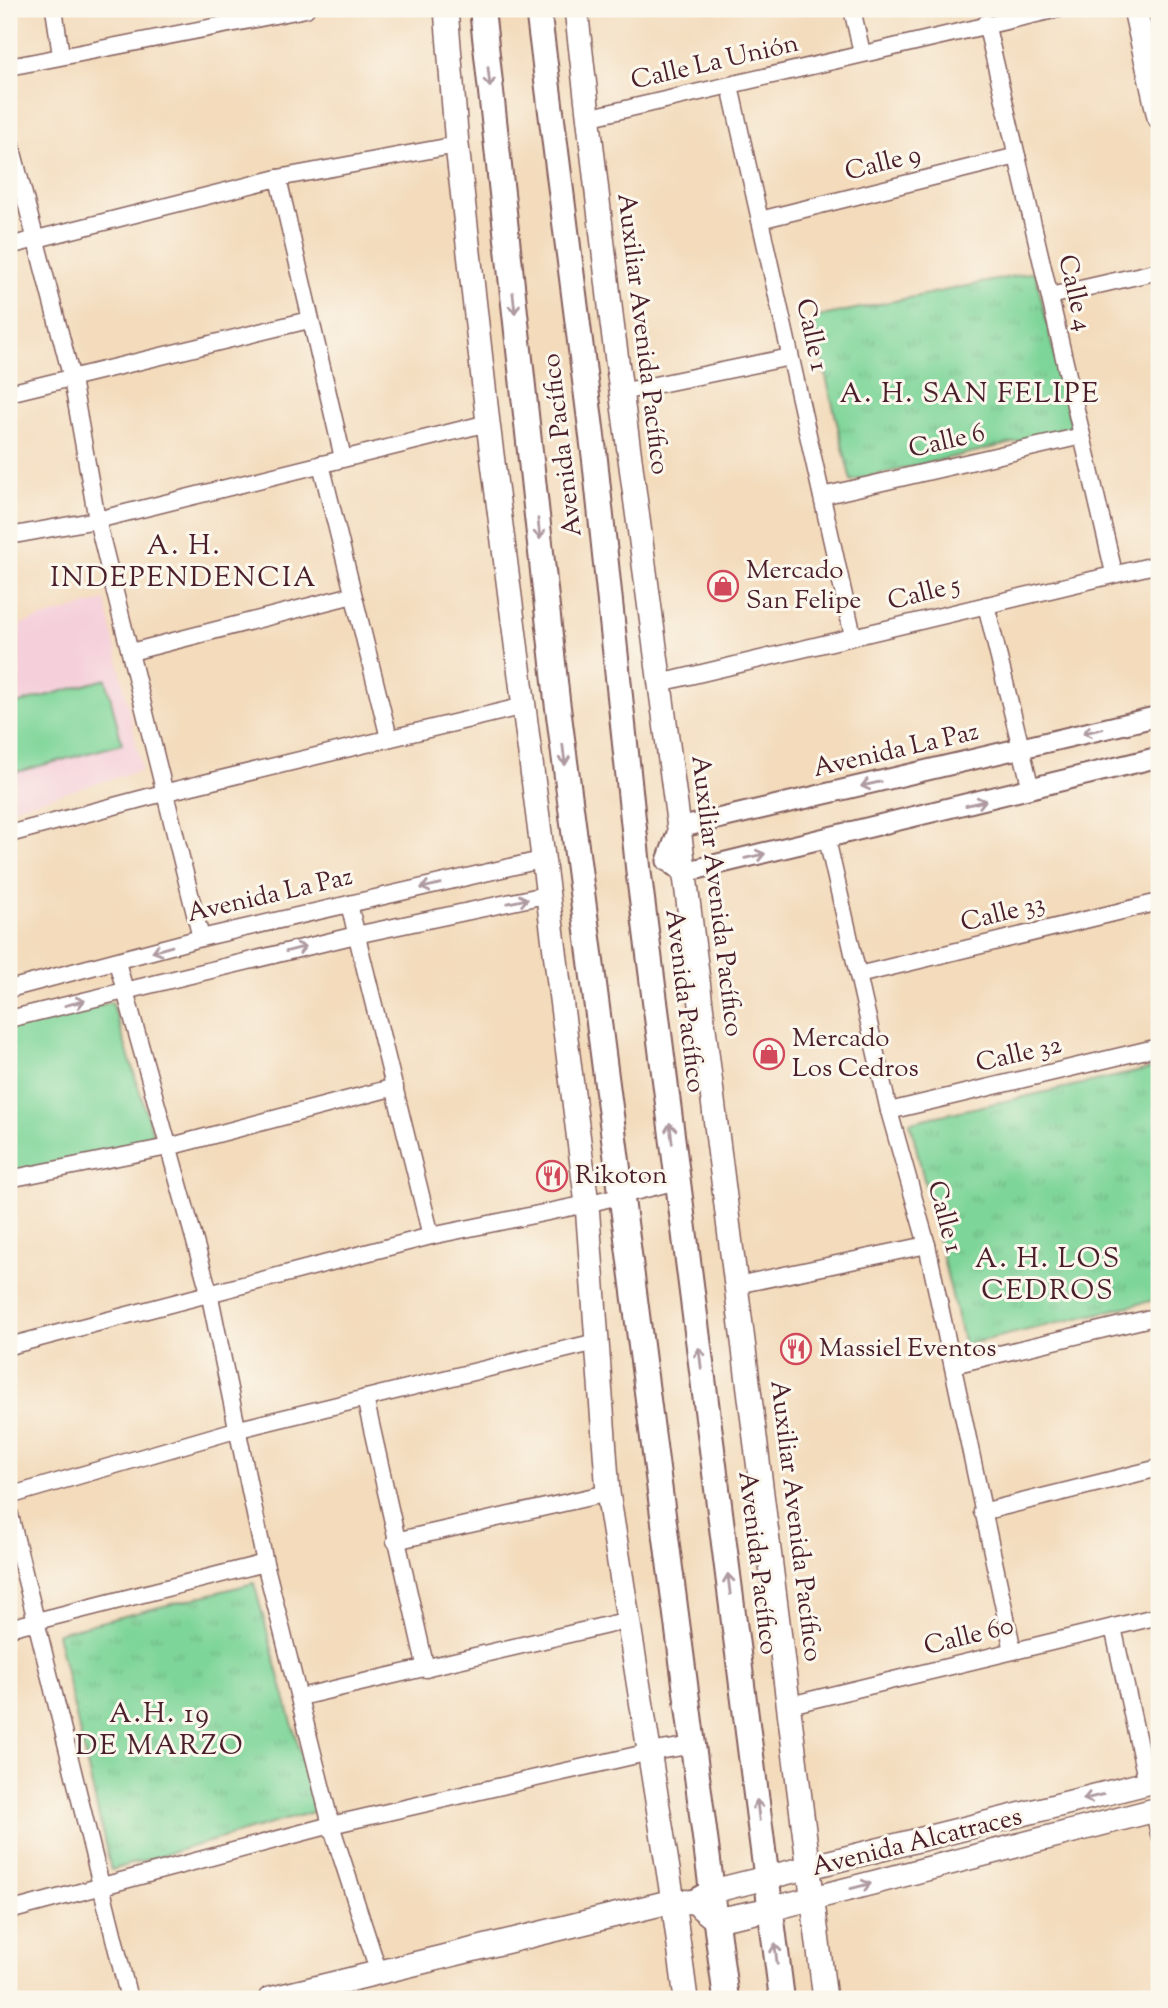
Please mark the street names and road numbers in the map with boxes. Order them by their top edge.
street label: Calle La Unión [627,26,803,100]
street label: Calle 9 [841,137,925,191]
street label: Auxiliar Avenida Pacífico [606,191,678,477]
street label: Calle 4 [1047,251,1101,335]
street label: Calle 1 [785,295,837,375]
street label: Avenida Pacífico [533,351,593,539]
street label: Calle 6 [905,415,989,469]
street label: Calle 5 [884,567,964,621]
street label: Avenida La Paz [810,714,983,788]
street label: Auxiliar Avenida Pacífico [683,754,749,1038]
street label: Avenida La Paz [184,859,357,933]
street label: Calle 33 [957,886,1049,942]
street label: Avenida Pacífico [657,907,711,1095]
street label: Calle 32 [972,1027,1066,1083]
street label: Calle 1 [917,1177,971,1257]
street label: Auxiliar Avenida Pacífico [759,1378,831,1664]
street label: Avenida Pacífico [727,1469,787,1657]
street label: Calle 60 [920,1608,1018,1666]
street label: Avenida Alcatraces [808,1799,1026,1887]

